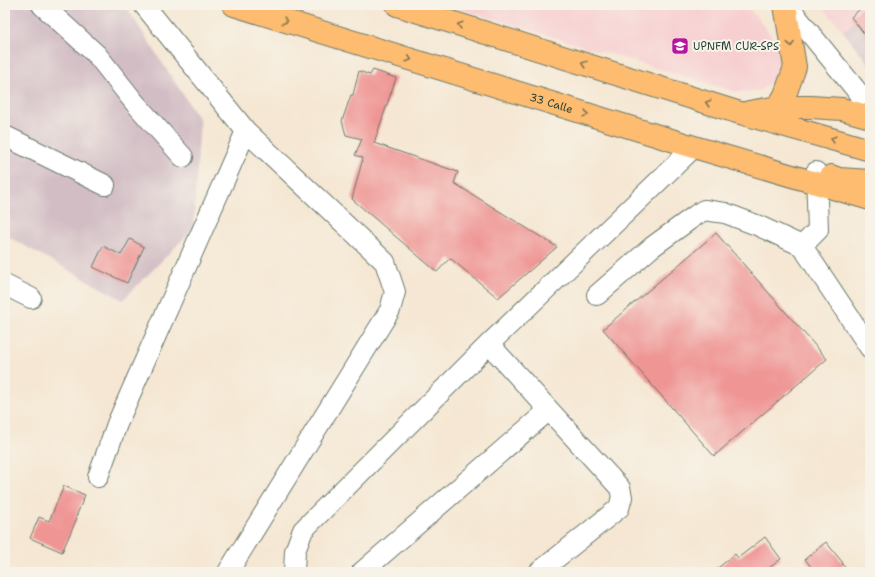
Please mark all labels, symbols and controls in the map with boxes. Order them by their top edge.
one-way arrow [281,16,288,25]
one-way arrow [456,21,463,30]
school or university icon: UPNFM CUR-SPS [670,36,690,56]
place label: UPNFM CUR-SPS [693,39,779,54]
one-way arrow [786,40,795,47]
one-way arrow [405,54,412,63]
one-way arrow [580,60,587,69]
street label: 33 Calle [528,90,575,117]
one-way arrow [704,99,711,108]
one-way arrow [583,109,590,118]
one-way arrow [829,135,836,144]

